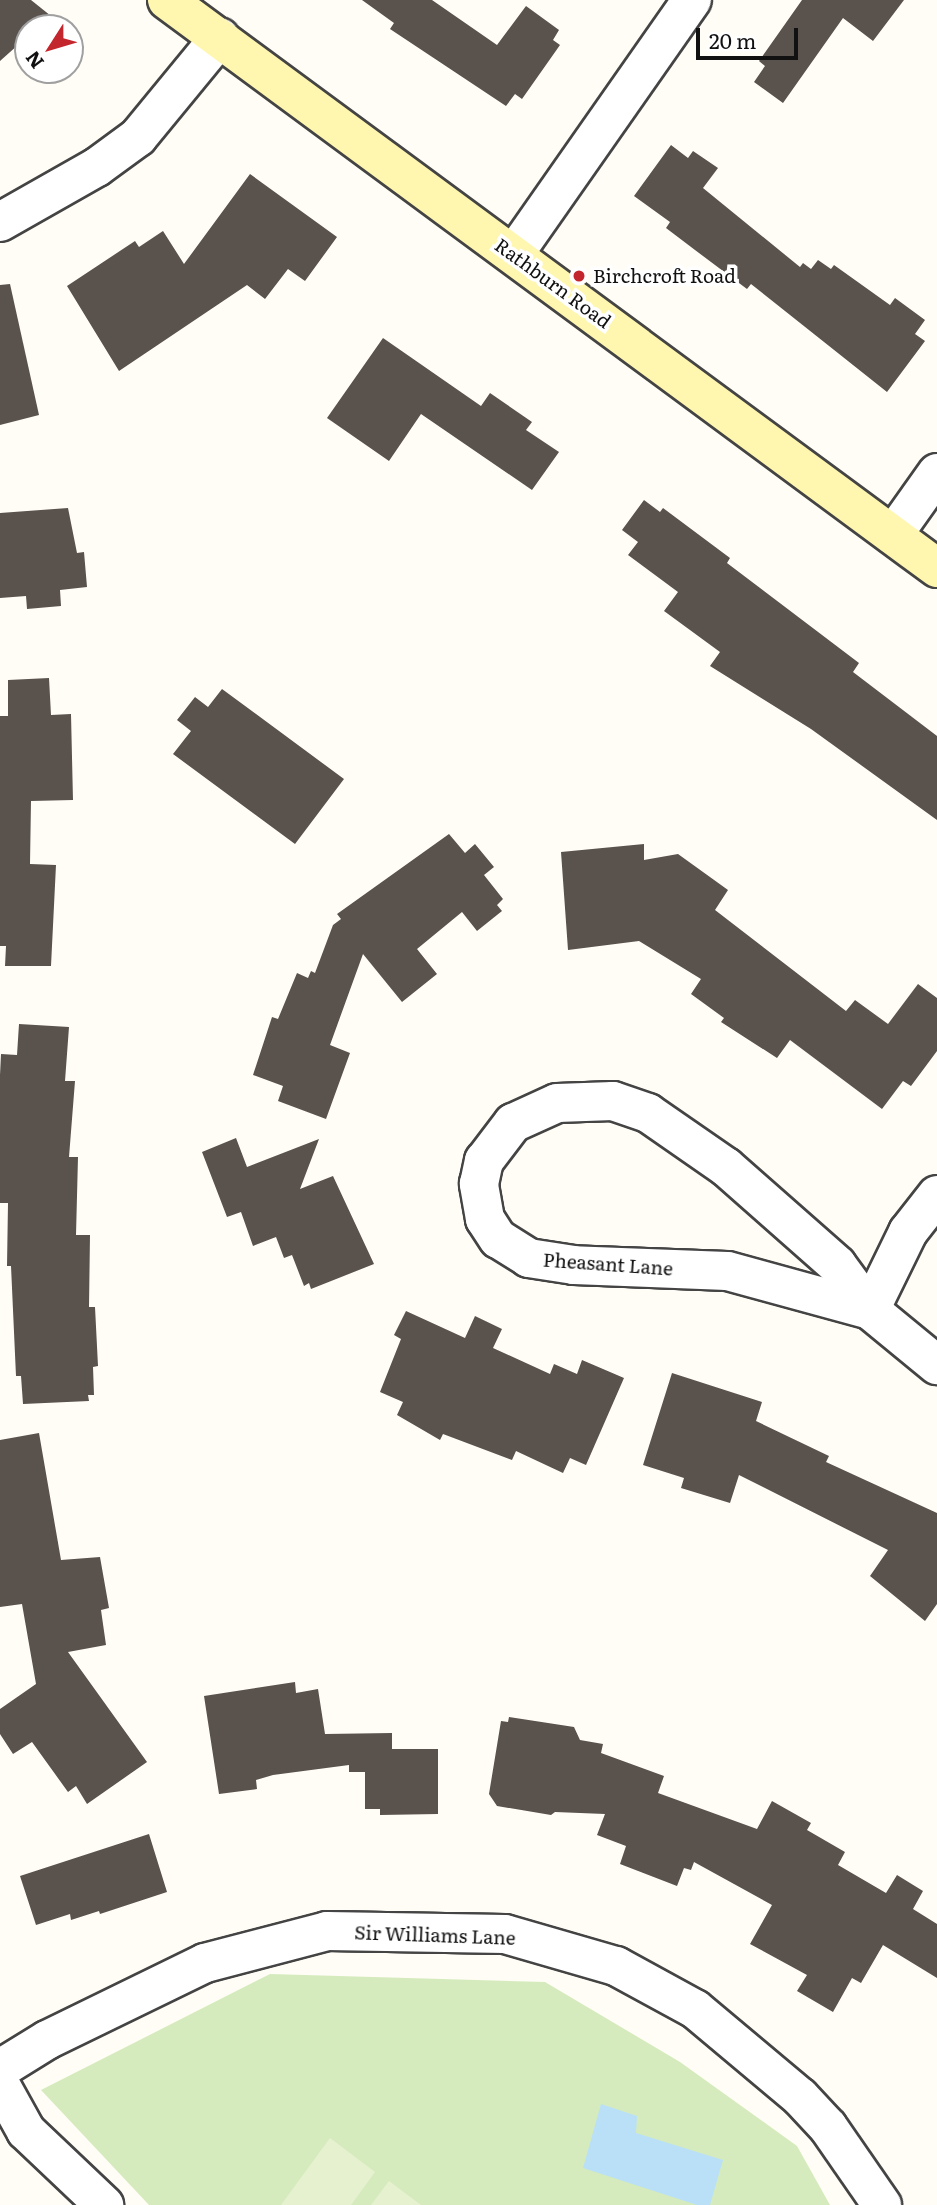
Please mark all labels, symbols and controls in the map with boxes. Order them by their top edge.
north arrow [14,14,84,84]
scale bar [699,14,800,58]
text: 20 m [709,24,756,55]
text: N [18,46,50,75]
street label: Rathburn Road [491,233,615,333]
place label: Birchcroft Road [593,265,736,287]
marker: Birchcroft Road [571,268,587,284]
street label: Pheasant Lane [542,1248,674,1280]
street label: Sir Williams Lane [354,1921,516,1949]

